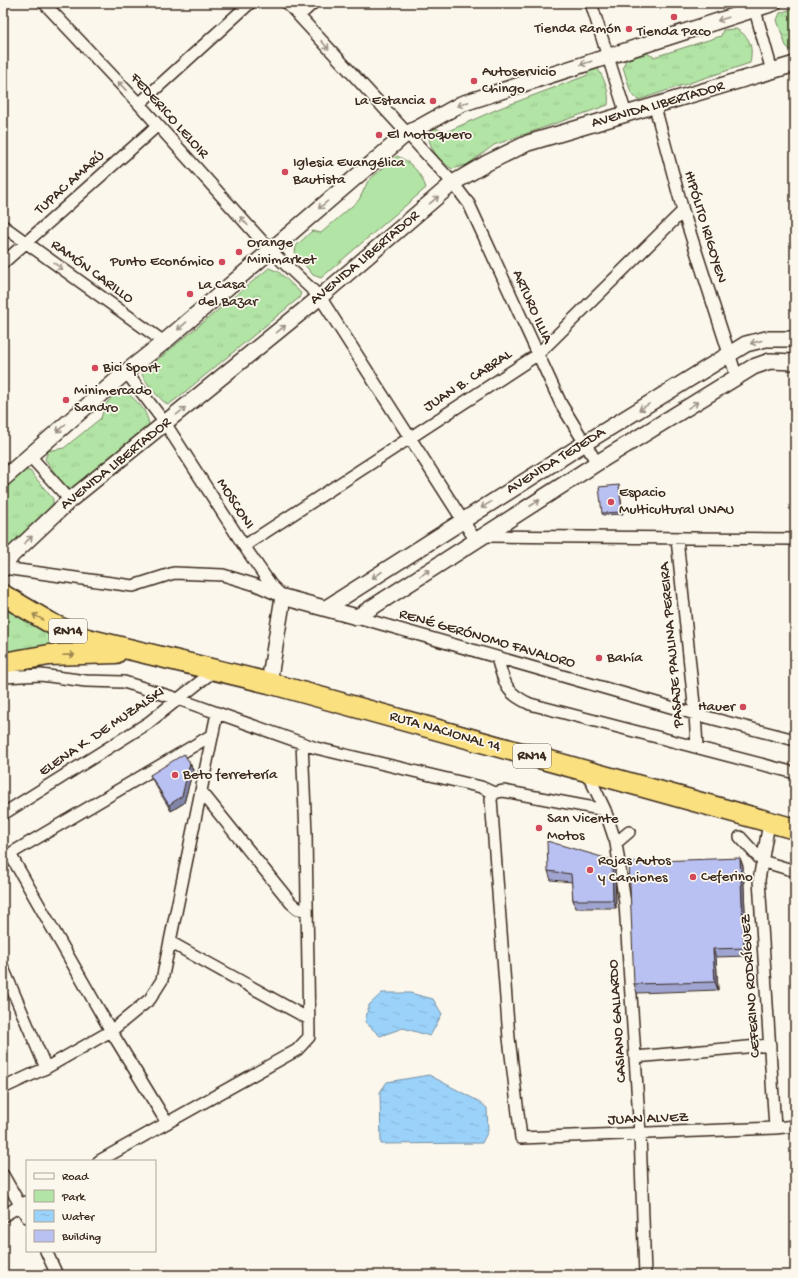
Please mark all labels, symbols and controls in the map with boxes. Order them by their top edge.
marker: Tienda Paco [669,12,679,22]
one-way arrow [717,16,730,23]
place label: Tienda Ramón [534,20,621,38]
place label: Tienda Paco [636,23,711,41]
marker: Tienda Ramón [624,24,634,34]
one-way arrow [320,40,330,50]
one-way arrow [580,60,592,68]
place label: Autoservicio Chingo [482,63,557,98]
street label: FEDERICO LELOIR [125,69,213,163]
marker: Autoservicio Chingo [469,76,479,86]
street label: AVENIDA LIBERTADOR [589,77,728,133]
one-way arrow [117,81,126,91]
place label: La Estancia [355,92,426,110]
marker: La Estancia [428,96,438,106]
one-way arrow [457,101,469,109]
place label: El Motoquero [387,126,472,144]
marker: El Motoquero [374,130,384,140]
street label: TUPAC AMARÚ [31,147,109,220]
place label: Iglesia Evangélica Bautista [292,154,405,189]
marker: Iglesia Evangélica Bautista [280,167,290,177]
street label: HIPÓLITO IRIGOYEN [679,169,731,286]
one-way arrow [429,195,439,204]
one-way arrow [318,200,329,209]
street label: AVENIDA LIBERTADOR [307,206,424,309]
one-way arrow [239,216,249,226]
place label: Orange Minimarket [247,234,318,269]
street label: RAMÓN CARILLO [47,236,137,308]
marker: Orange Minimarket [234,247,244,257]
place label: Punto Económico [109,253,214,271]
marker: Punto Económico [217,257,227,267]
one-way arrow [52,262,63,270]
street label: ARTURO ILLIA [508,267,557,348]
place label: La Casa del Bazar [198,276,259,311]
marker: La Casa del Bazar [185,289,195,299]
one-way arrow [177,321,187,331]
one-way arrow [276,324,287,333]
one-way arrow [750,338,763,346]
street label: JUAN B. CABRAL [421,346,516,416]
place label: Bici Sport [102,359,161,377]
marker: Bici Sport [90,363,100,373]
place label: Minimercado Sandro [74,382,152,417]
marker: Minimercado Sandro [61,395,71,405]
one-way arrow [687,401,698,409]
one-way arrow [638,403,650,411]
one-way arrow [175,406,186,415]
street label: AVENIDA LIBERTADOR [57,413,176,514]
one-way arrow [56,423,66,432]
street label: AVENIDA TEJEDA [503,423,610,499]
street label: MOSCONI [212,475,258,533]
place label: Espacio Multicultural UNAU [619,484,735,519]
marker: Espacio Multicultural UNAU [606,497,616,507]
one-way arrow [529,499,541,507]
one-way arrow [481,501,492,509]
one-way arrow [23,535,33,545]
street label: PASAJE PAULINA PEREIRA [656,560,688,729]
one-way arrow [419,569,430,577]
one-way arrow [371,572,383,580]
street label: RENÉ GERÓNOMO FAVALORO [397,605,577,673]
one-way arrow [32,612,44,620]
road number: RN14 [49,619,87,643]
place label: Bahía [606,649,643,667]
one-way arrow [62,651,75,658]
marker: Bahía [594,653,604,663]
street label: ELENA K. DE MUZALSKI [36,683,168,781]
place label: Hauer [698,698,737,716]
marker: Hauer [738,702,748,712]
street label: RUTA NACIONAL 14 [387,708,503,756]
road number: RN14 [513,744,551,768]
place label: Beto ferretería [182,766,278,784]
marker: Beto ferretería [170,770,180,780]
place label: San Vicente Motos [547,810,619,845]
marker: San Vicente Motos [534,823,544,833]
place label: Rojas Autos y Camiones [598,852,671,887]
marker: Rojas Autos y Camiones [585,865,595,875]
place label: Ceferino [701,868,753,886]
marker: Ceferino [688,872,698,882]
street label: CEFERINO RODRÍGUEZ [737,913,765,1058]
street label: CASIANO GALLARDO [605,959,631,1083]
street label: JUAN ALVEZ [607,1109,689,1129]
legend [26,1160,156,1252]
text: Road [62,1171,89,1185]
text: Park [61,1191,87,1205]
text: Water [62,1211,96,1225]
text: Building [61,1231,101,1245]

